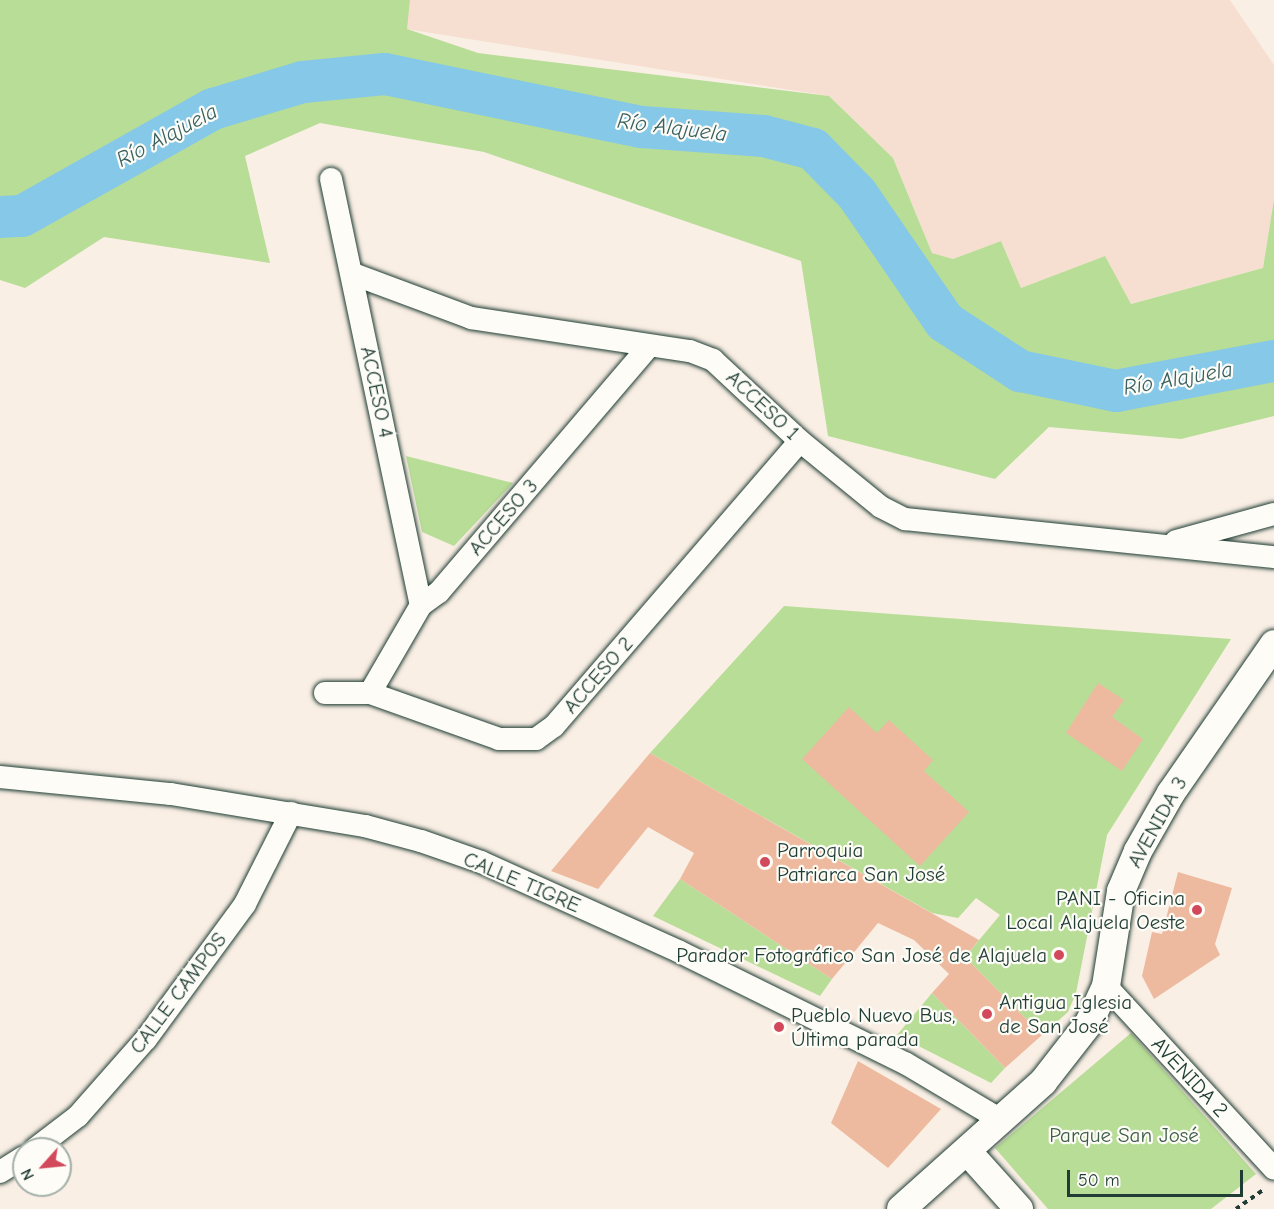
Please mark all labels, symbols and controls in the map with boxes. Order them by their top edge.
water label: Río Alajuela [112,98,222,174]
water label: Río Alajuela [616,108,728,148]
street label: ACCESO 4 [355,344,399,440]
water label: Río Alajuela [1121,356,1235,402]
street label: ACCESO 1 [721,365,805,445]
street label: ACCESO 3 [463,474,543,560]
street label: ACCESO 2 [558,631,638,719]
street label: AVENIDA 3 [1122,772,1192,872]
place label: Parroquia Patriarca San José [777,837,945,887]
street label: CALLE TIGRE [460,846,584,918]
marker: Parroquia Patriarca San José [758,855,772,869]
place label: PANI - Oficina Local Alajuela Oeste [1006,885,1185,935]
marker: PANI - Oficina Local Alajuela Oeste [1190,903,1204,917]
street label: CALLE CAMPOS [124,927,232,1059]
place label: Parador Fotográfico San José de Alajuela [676,942,1047,968]
marker: Parador Fotográfico San José de Alajuela [1052,948,1066,962]
place label: Antigua Iglesia de San José [999,989,1132,1039]
place label: Pueblo Nuevo Bus, Última parada [791,1002,955,1052]
marker: Antigua Iglesia de San José [980,1007,994,1021]
marker: Pueblo Nuevo Bus, Última parada [772,1020,786,1034]
street label: AVENIDA 2 [1146,1032,1234,1122]
park label: Parque San José [1049,1122,1199,1148]
north arrow [12,1137,72,1197]
scale bar [1070,1158,1246,1196]
text: N [17,1166,38,1183]
text: 50 m [1078,1170,1120,1191]

